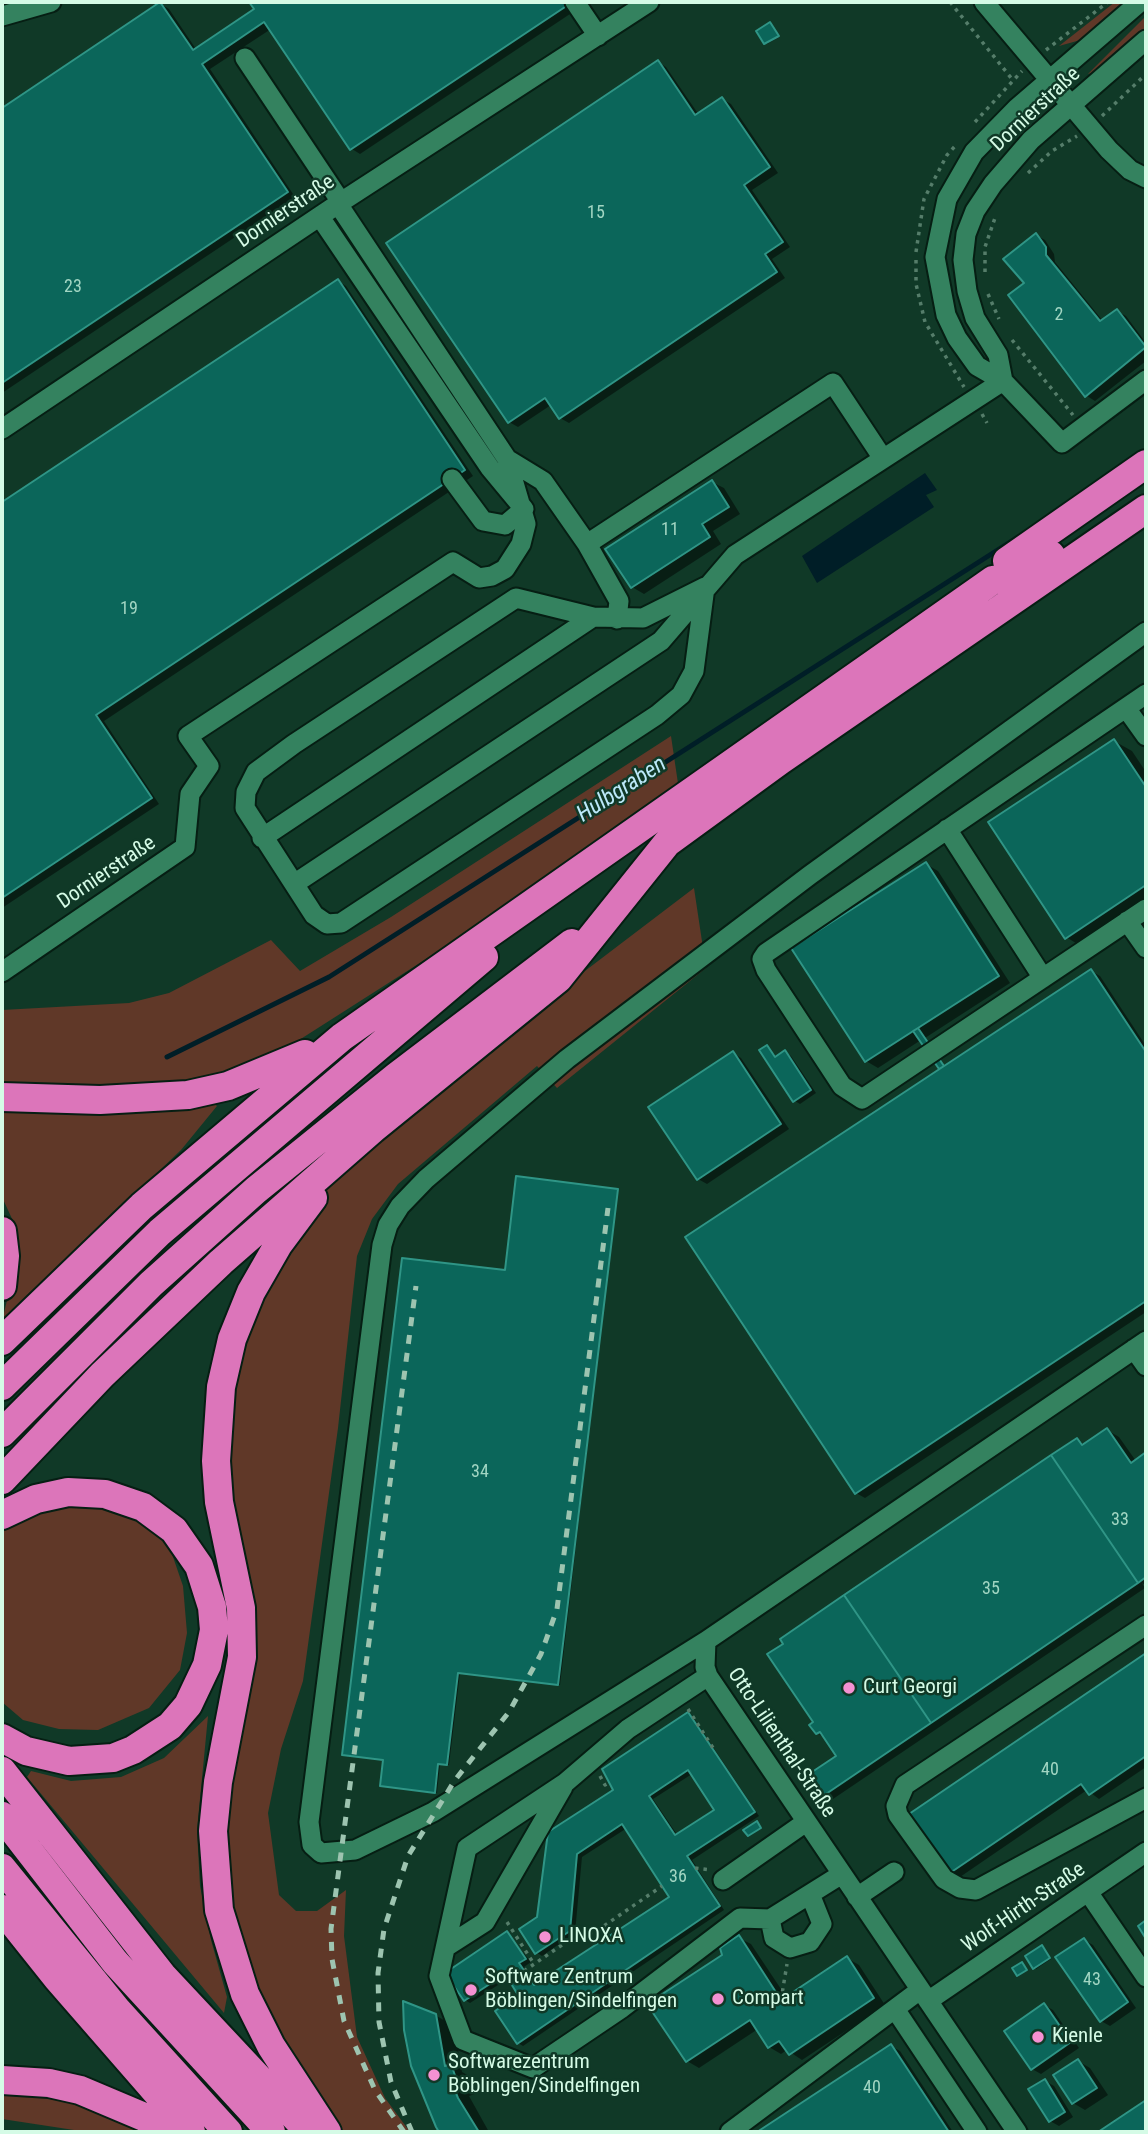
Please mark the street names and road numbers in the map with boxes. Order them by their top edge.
street label: Dornierstraße [986,62,1086,158]
street label: Dornierstraße [232,170,340,254]
street label: Dornierstraße [53,831,161,915]
street label: Otto-Lilienthal-Straße [721,1663,841,1823]
street label: Wolf-Hirth-Straße [958,1858,1090,1958]

